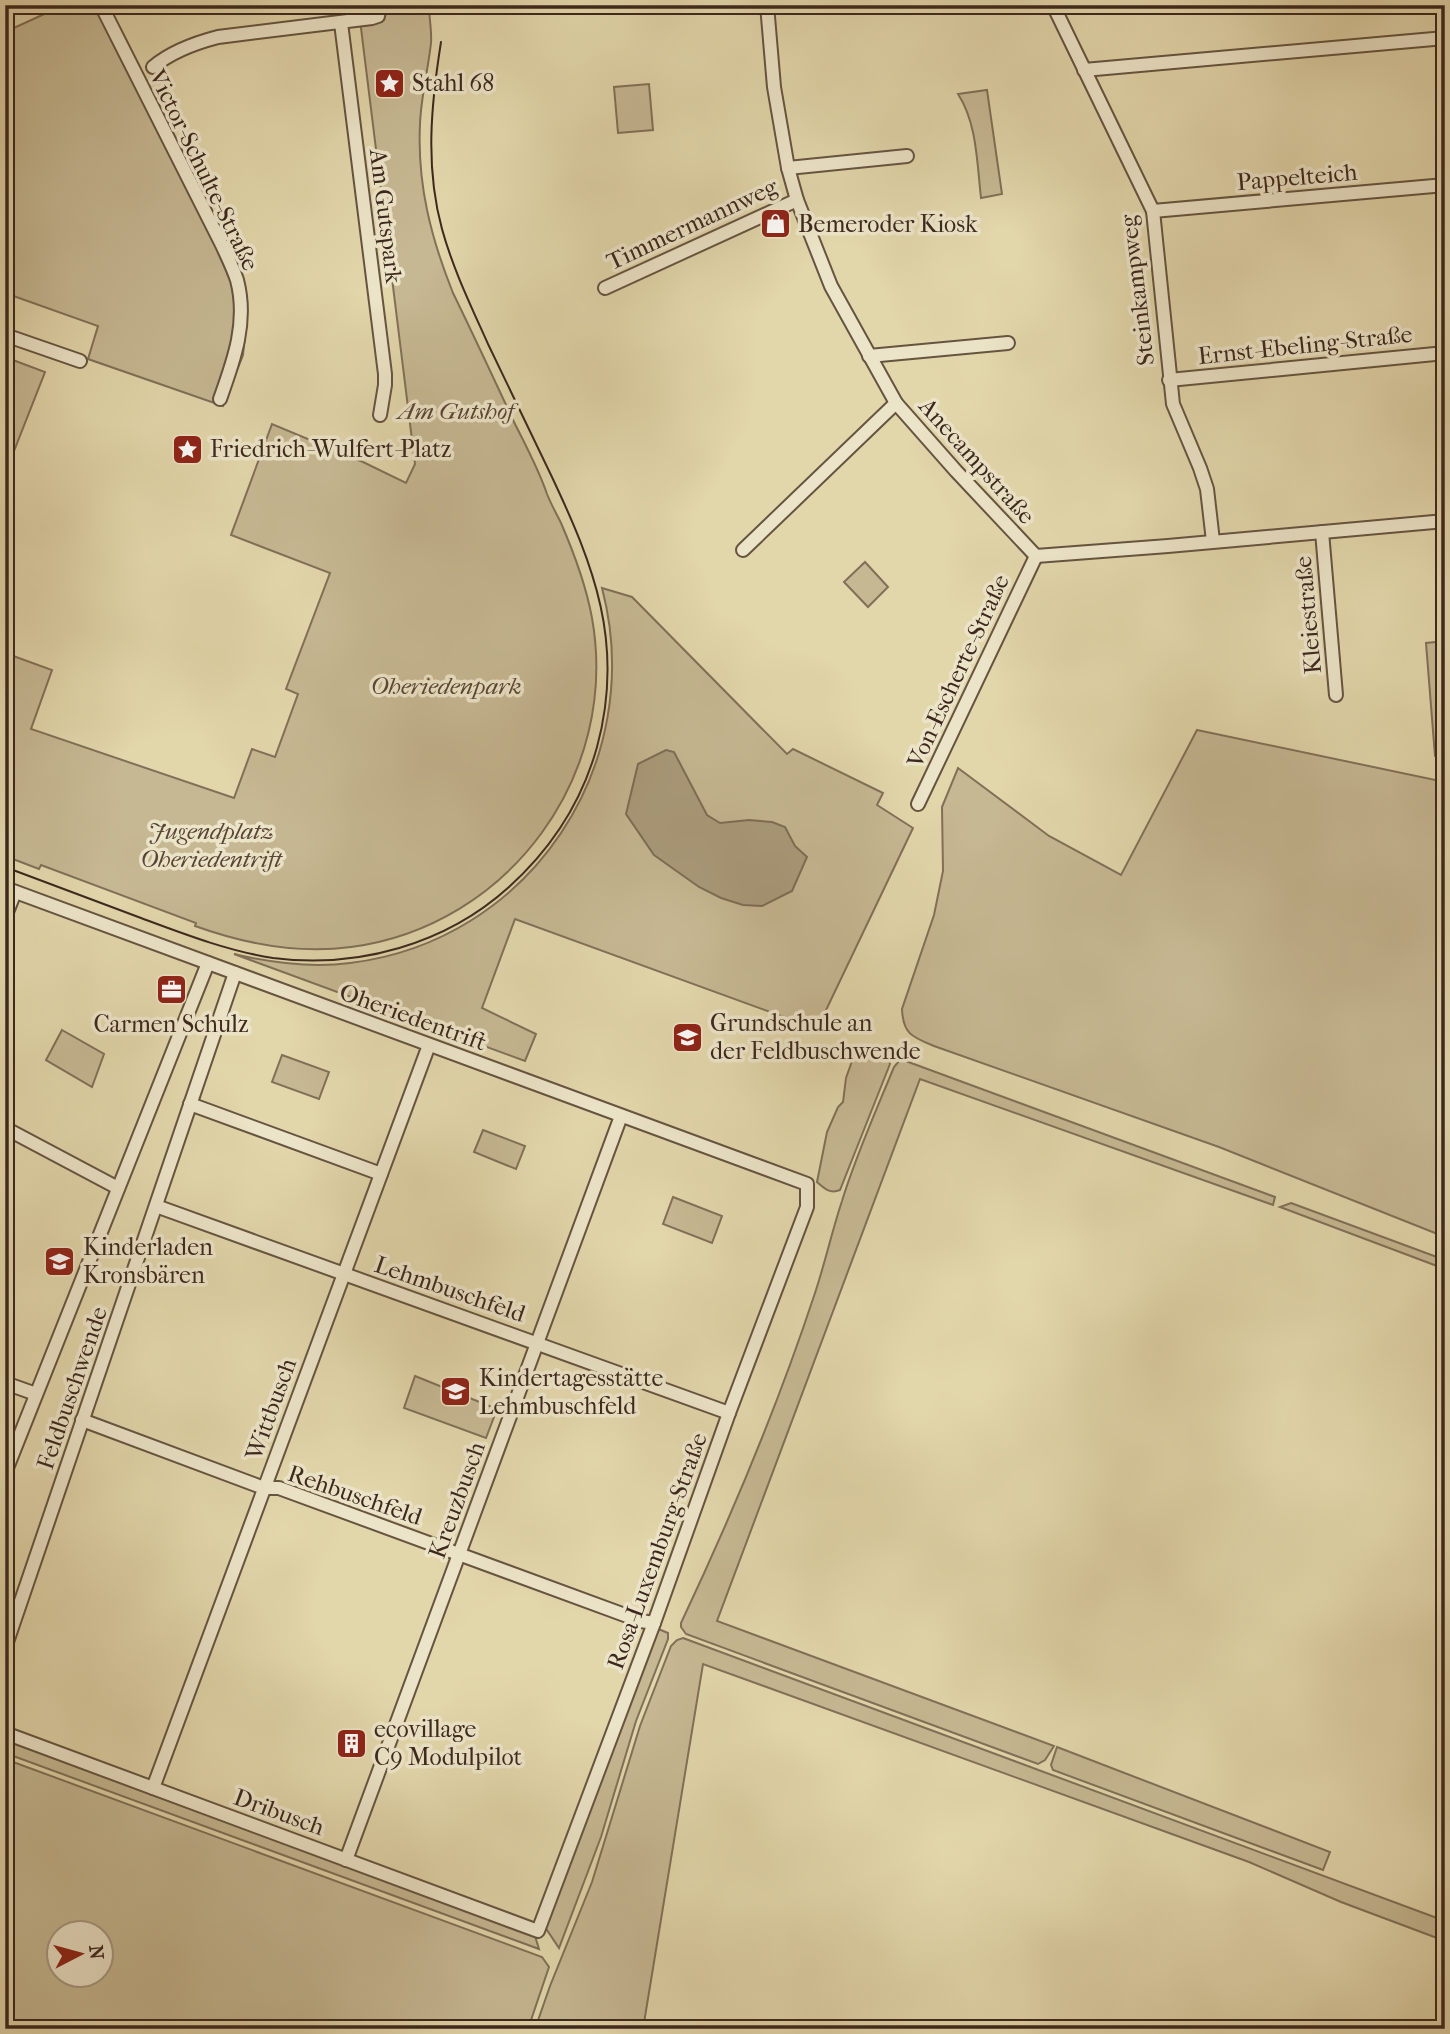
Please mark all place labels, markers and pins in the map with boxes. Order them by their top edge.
place icon: Stahl 68 [372,66,406,100]
place label: Stahl 68 [412,69,494,97]
shop icon: Bemeroder Kiosk [758,207,792,241]
place label: Bemeroder Kiosk [798,210,978,238]
place icon: Friedrich-Wulfert-Platz [170,432,204,466]
place label: Friedrich-Wulfert-Platz [210,435,452,463]
office icon: Carmen Schulz [154,973,188,1007]
place label: Grundschule an der Feldbuschwende [710,1009,921,1065]
place label: Carmen Schulz [93,1010,249,1038]
school or university icon: Grundschule an der Feldbuschwende [670,1020,704,1054]
place label: Kinderladen Kronsbären [83,1233,213,1289]
school or university icon: Kinderladen Kronsbären [43,1244,77,1278]
place label: Kindertagesstätte Lehmbuschfeld [479,1364,664,1420]
school or university icon: Kindertagesstätte Lehmbuschfeld [439,1375,473,1409]
place label: ecovillage C9 Modulpilot [374,1715,522,1771]
building icon: ecovillage C9 Modulpilot [334,1726,368,1760]

